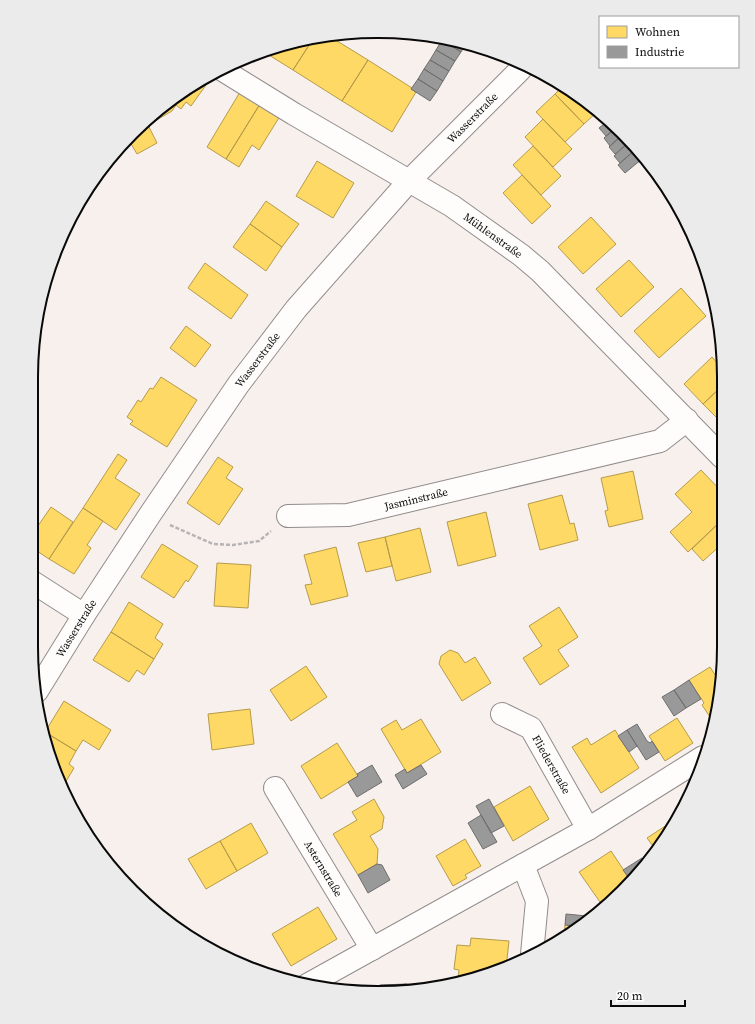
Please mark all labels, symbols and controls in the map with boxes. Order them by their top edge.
legend [599,16,739,68]
text: Wohnen [635,24,680,40]
text: Industrie [635,44,684,60]
street label: Wasserstraße [444,89,501,146]
street label: Mühlenstraße [461,209,526,261]
street label: Wasserstraße [231,329,283,390]
street label: Jasminstraße [382,484,450,514]
street label: Wasserstraße [52,596,100,660]
street label: Fliederstraße [529,732,574,797]
street label: Asternstraße [301,838,346,900]
scale bar [611,982,685,1008]
text: 20 m [617,988,643,1004]

